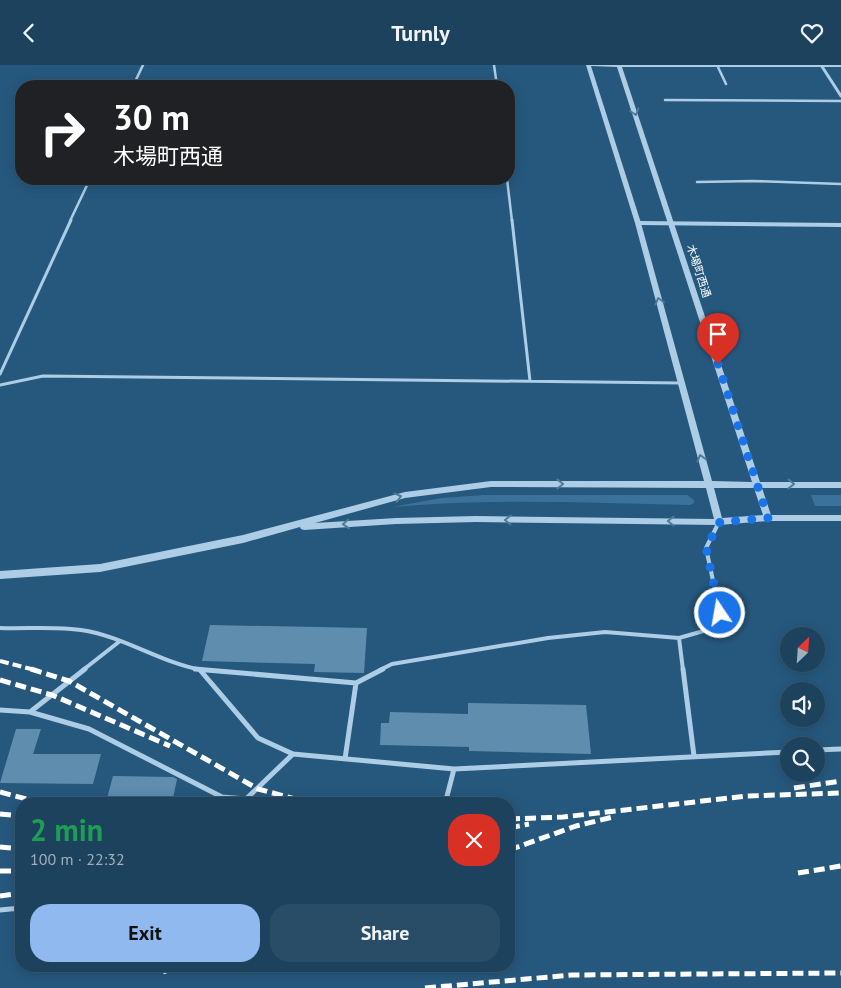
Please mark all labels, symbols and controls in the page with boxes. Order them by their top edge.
icon: back [15,19,43,47]
text: Turnly [391,19,450,47]
icon: heart [798,19,826,47]
text: 30 m [113,94,190,140]
icon: right [30,100,95,165]
one-way arrow [629,107,639,116]
text: 木場町西通 [113,142,223,170]
street label: 木場町西通 [684,243,714,299]
one-way arrow [654,298,664,306]
pin [697,313,739,364]
icon: arrive [704,320,732,348]
one-way arrow [696,454,707,463]
one-way arrow [556,479,564,489]
one-way arrow [788,479,796,489]
one-way arrow [394,492,403,503]
one-way arrow [504,515,512,525]
one-way arrow [666,516,674,527]
one-way arrow [342,519,350,530]
position arrow [693,586,745,638]
north arrow [780,627,825,673]
map controls [780,627,825,782]
button: sound [780,682,825,727]
button: search [780,737,825,782]
text: 2 min [30,810,103,849]
button: close [448,814,500,866]
text: 100 m · 22:32 [30,849,125,869]
button: Exit [30,904,260,962]
button: Share [270,904,500,962]

